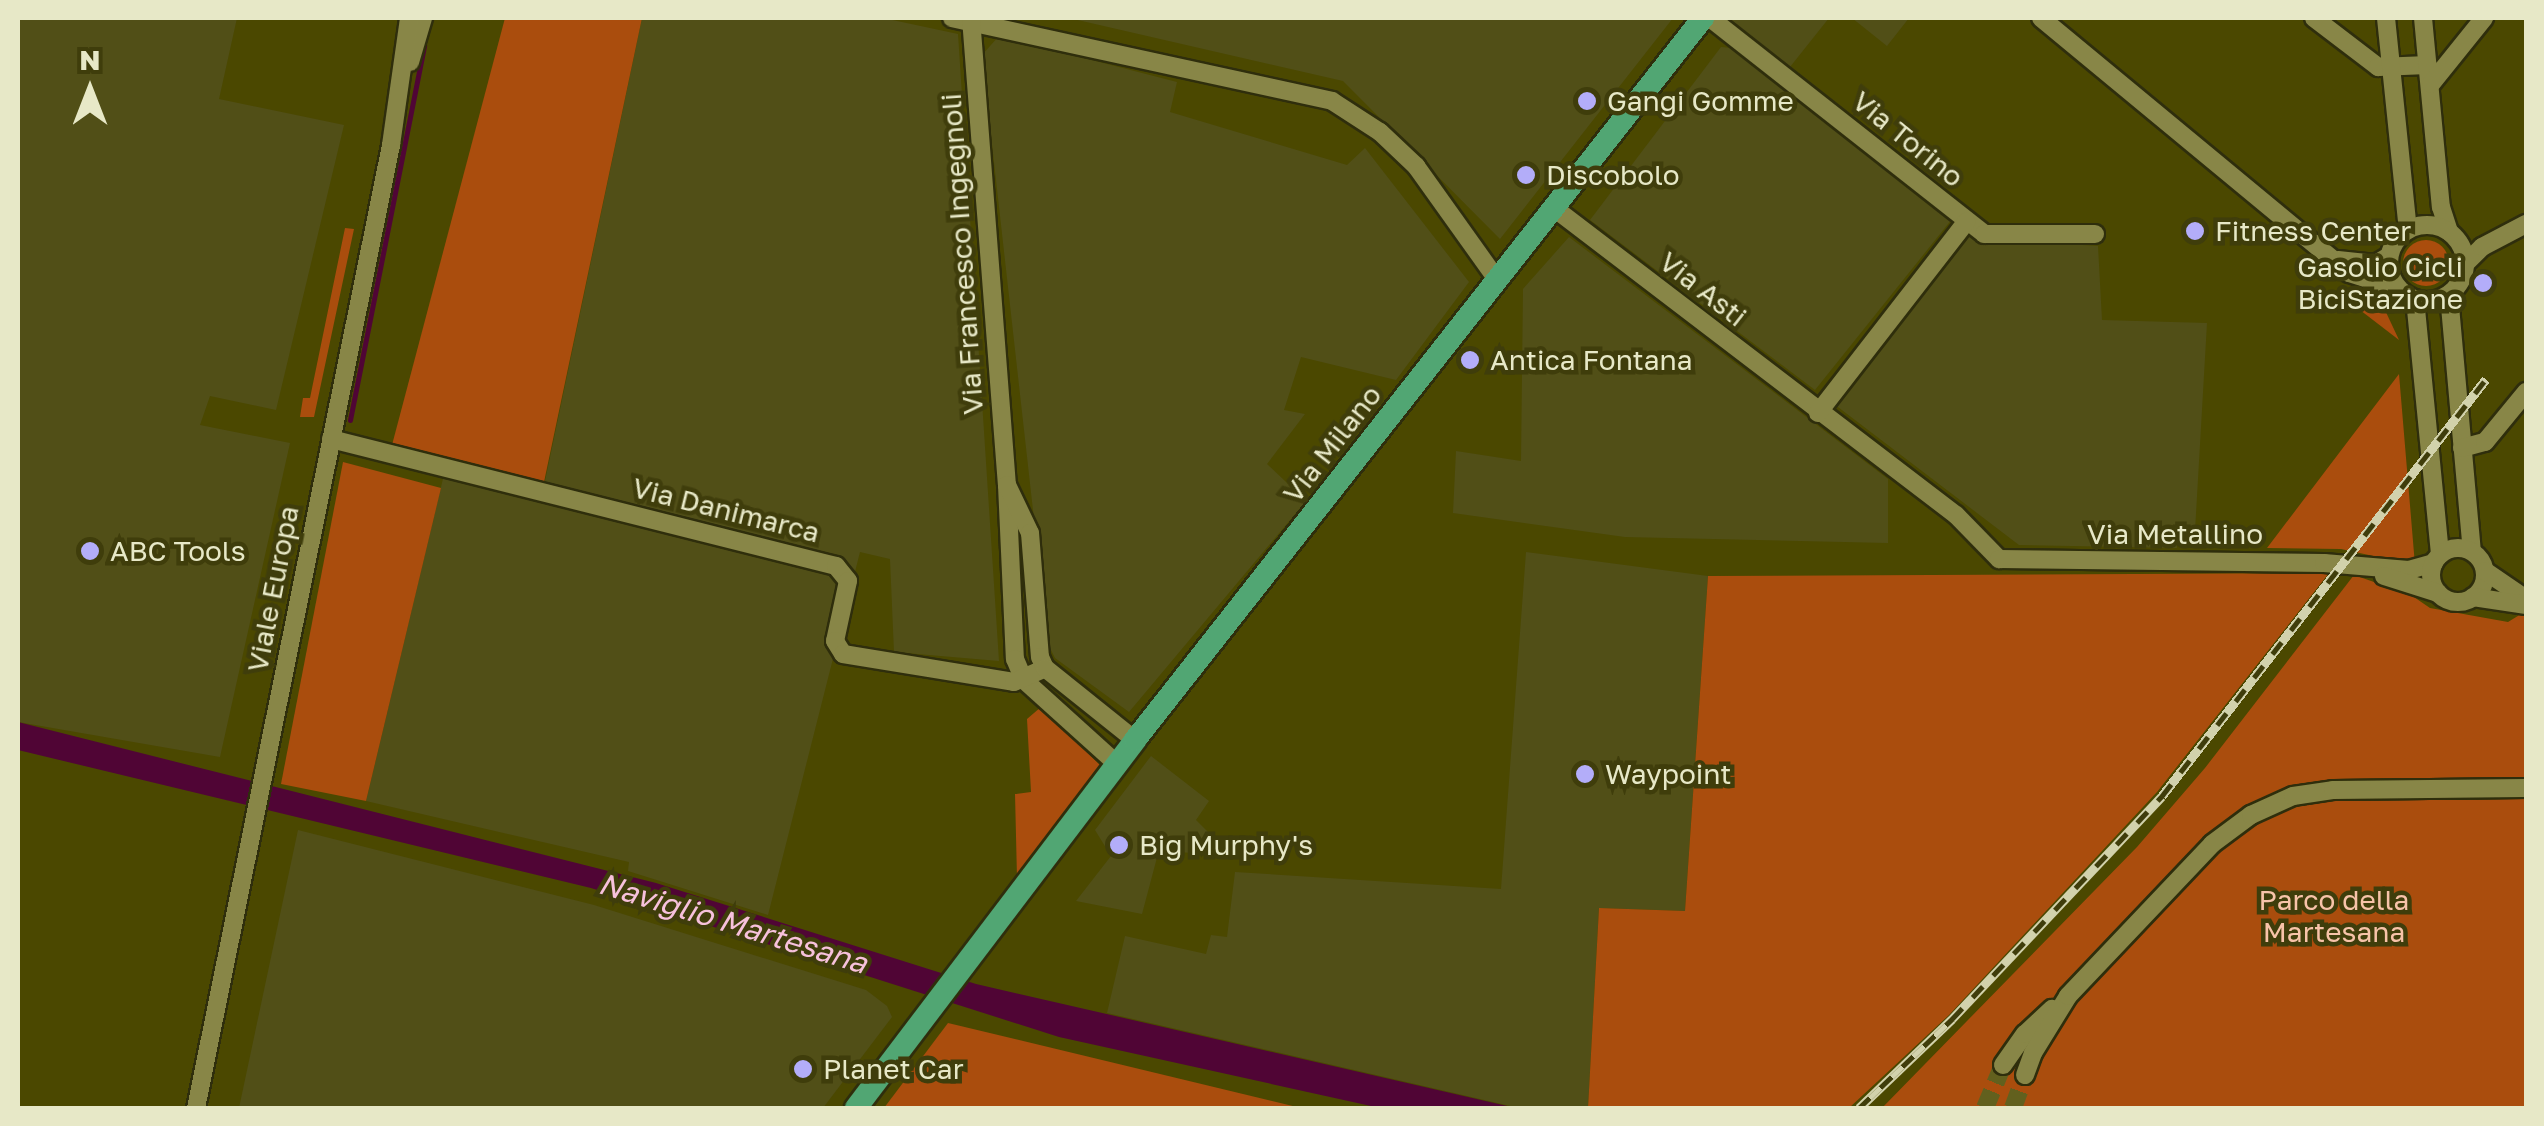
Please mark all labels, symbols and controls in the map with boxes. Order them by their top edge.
north arrow [40,40,140,140]
text: N [79,43,101,76]
place label: Gangi Gomme [1607,84,1794,118]
street label: Via Torino [1846,84,1970,194]
marker: Gangi Gomme [1576,90,1598,112]
street label: Via Francesco Ingegnoli [934,92,990,416]
place label: Discobolo [1546,158,1680,192]
marker: Discobolo [1515,164,1537,186]
place label: Fitness Center [2215,214,2411,248]
marker: Fitness Center [2184,220,2206,242]
street label: Via Asti [1653,245,1753,333]
place label: Gasolio Cicli BiciStazione [2297,250,2463,316]
marker: Gasolio Cicli BiciStazione [2472,272,2494,294]
place label: Antica Fontana [1490,343,1693,377]
marker: Antica Fontana [1459,349,1481,371]
street label: Via Milano [1276,379,1388,509]
street label: Via Danimarca [629,471,823,549]
street label: Viale Europa [240,503,306,675]
street label: Via Metallino [2087,517,2263,551]
place label: ABC Tools [110,534,246,568]
marker: ABC Tools [79,540,101,562]
place label: Waypoint [1605,757,1731,791]
marker: Waypoint [1574,763,1596,785]
place label: Big Murphy's [1139,828,1313,862]
marker: Big Murphy's [1108,834,1130,856]
water label: Naviglio Martesana [595,865,871,981]
park label: Parco della Martesana [2259,883,2409,949]
place label: Planet Car [823,1052,964,1086]
marker: Planet Car [792,1058,814,1080]

